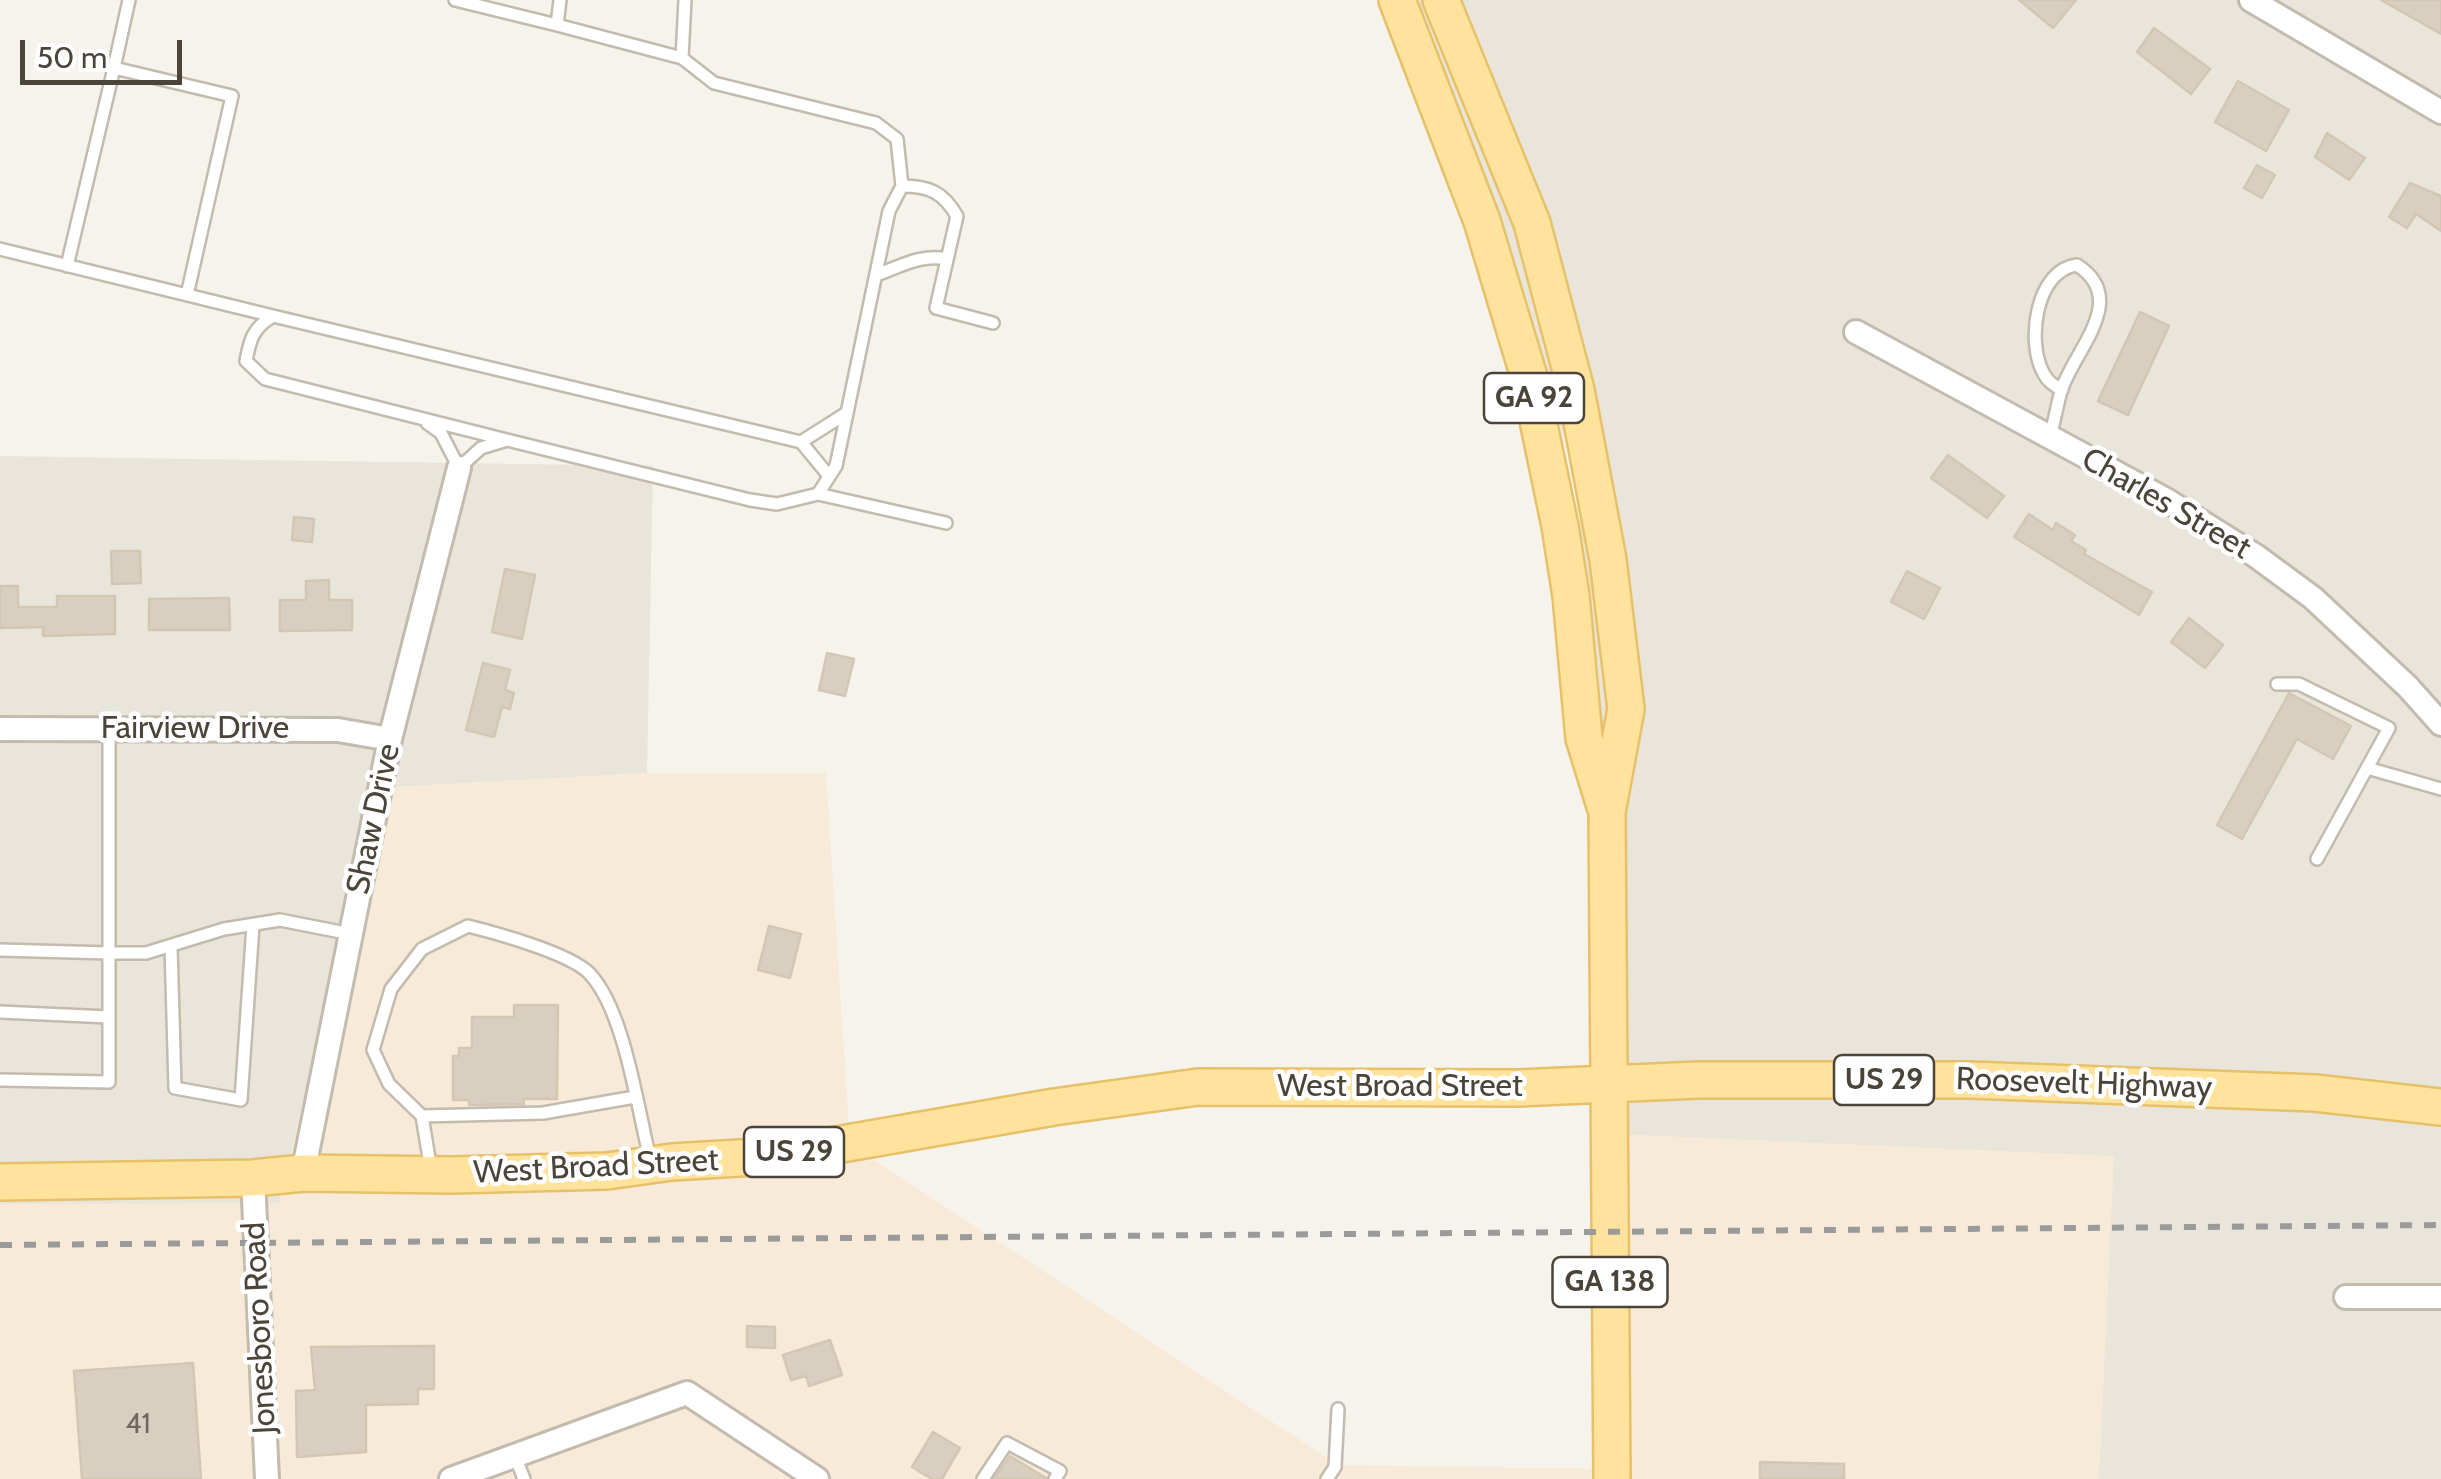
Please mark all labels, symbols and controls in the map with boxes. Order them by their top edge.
scale bar [25,20,188,82]
text: 50 m [37,39,107,76]
road number: GA 92 [1484,373,1584,423]
street label: Charles Street [2075,440,2257,568]
street label: Fairview Drive [101,710,289,748]
street label: Shaw Drive [339,740,409,898]
road number: US 29 [1834,1055,1934,1105]
street label: Roosevelt Highway [1955,1060,2213,1108]
street label: West Broad Street [1277,1068,1523,1106]
road number: US 29 [744,1127,844,1177]
street label: West Broad Street [472,1141,720,1193]
street label: Jonesboro Road [235,1221,285,1435]
road number: GA 138 [1552,1257,1668,1307]
house number: 41 [125,1408,151,1442]

